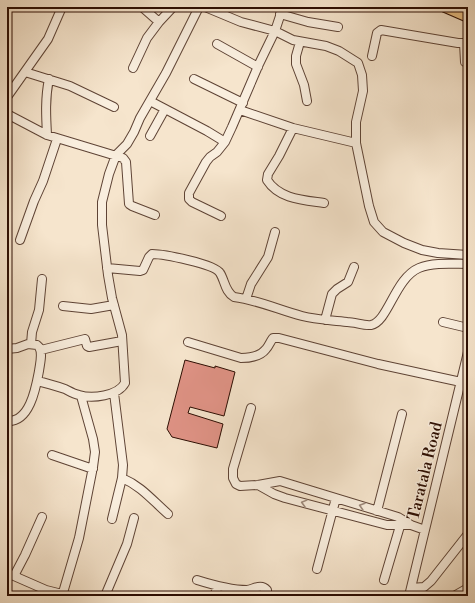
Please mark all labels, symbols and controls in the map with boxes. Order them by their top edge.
street label: Taratala Road [403,420,447,522]
one-way arrow [301,500,308,508]
one-way arrow [358,502,365,511]

